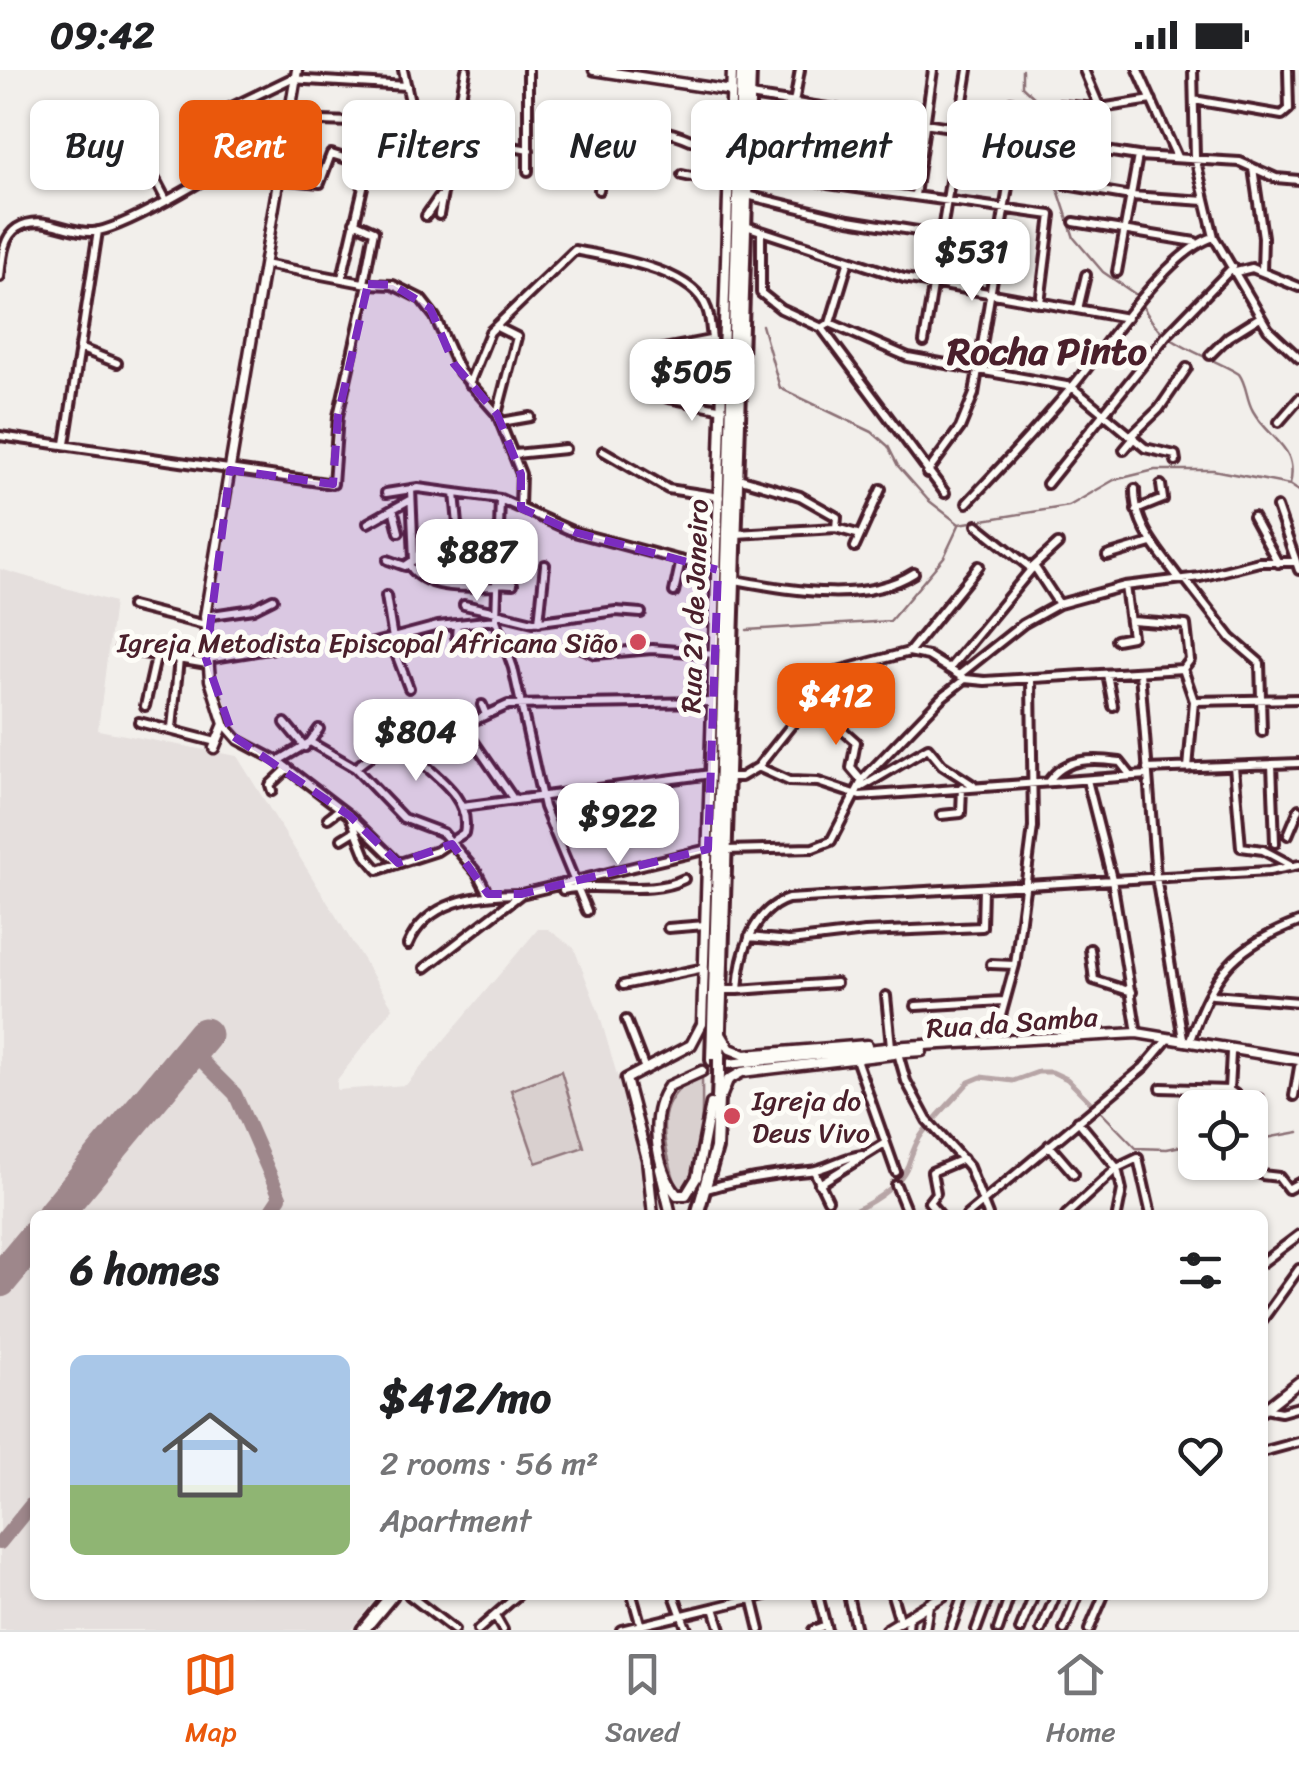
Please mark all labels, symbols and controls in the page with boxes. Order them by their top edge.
text: 09:42 [50,2,155,69]
chip: Buy [30,100,159,190]
chip: Rent [179,100,322,190]
chip: Filters [342,100,515,190]
chip: New [535,100,671,190]
chip: Apartment [691,100,927,190]
chip: House [947,100,1111,190]
pin: $531 [913,219,1031,304]
text: $531 [936,223,1008,280]
district label: Rocha Pinto [946,318,1147,385]
pin: $505 [633,339,751,424]
text: $505 [652,343,732,400]
street label: Rua 21 de Janeiro [666,498,723,714]
pin: $887 [418,519,536,604]
text: $887 [438,523,516,580]
place label: Igreja Metodista Episcopal Africana Sião [116,618,618,667]
marker: Igreja Metodista Episcopal Africana Sião [627,631,649,653]
pin: $412 [777,663,895,748]
text: $412 [799,667,873,724]
pin: $804 [357,699,475,784]
text: $804 [375,703,457,760]
pin: $922 [559,783,677,868]
text: $922 [579,787,657,844]
street label: Rua da Samba [925,992,1100,1053]
place label: Igreja do Deus Vivo [751,1076,870,1157]
map controls [1178,1090,1268,1180]
button: locate [1178,1090,1268,1180]
marker: Igreja do Deus Vivo [721,1105,743,1127]
text: 6 homes [70,1233,219,1307]
icon: filters [1173,1243,1228,1298]
text: $412/mo [380,1361,551,1435]
icon: home [150,1395,270,1515]
icon: heart [1173,1428,1228,1483]
text: 2 rooms · 56 m² [380,1435,599,1492]
text: Apartment [380,1492,531,1549]
tab: Map [183,1647,238,1756]
tab: Saved [605,1647,679,1756]
tab: Home [1046,1647,1116,1756]

